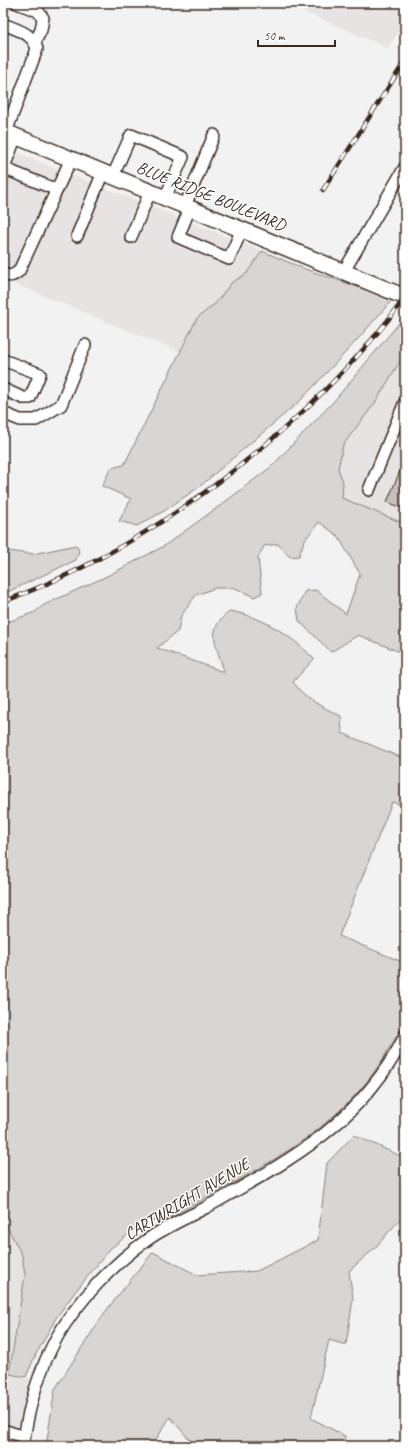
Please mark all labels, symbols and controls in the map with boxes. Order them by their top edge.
scale bar [258,22,335,48]
text: 50 m [264,28,286,44]
street label: BLUE RIDGE BOULEVARD [133,157,291,236]
street label: CARTWRIGHT AVENUE [121,1152,255,1245]

